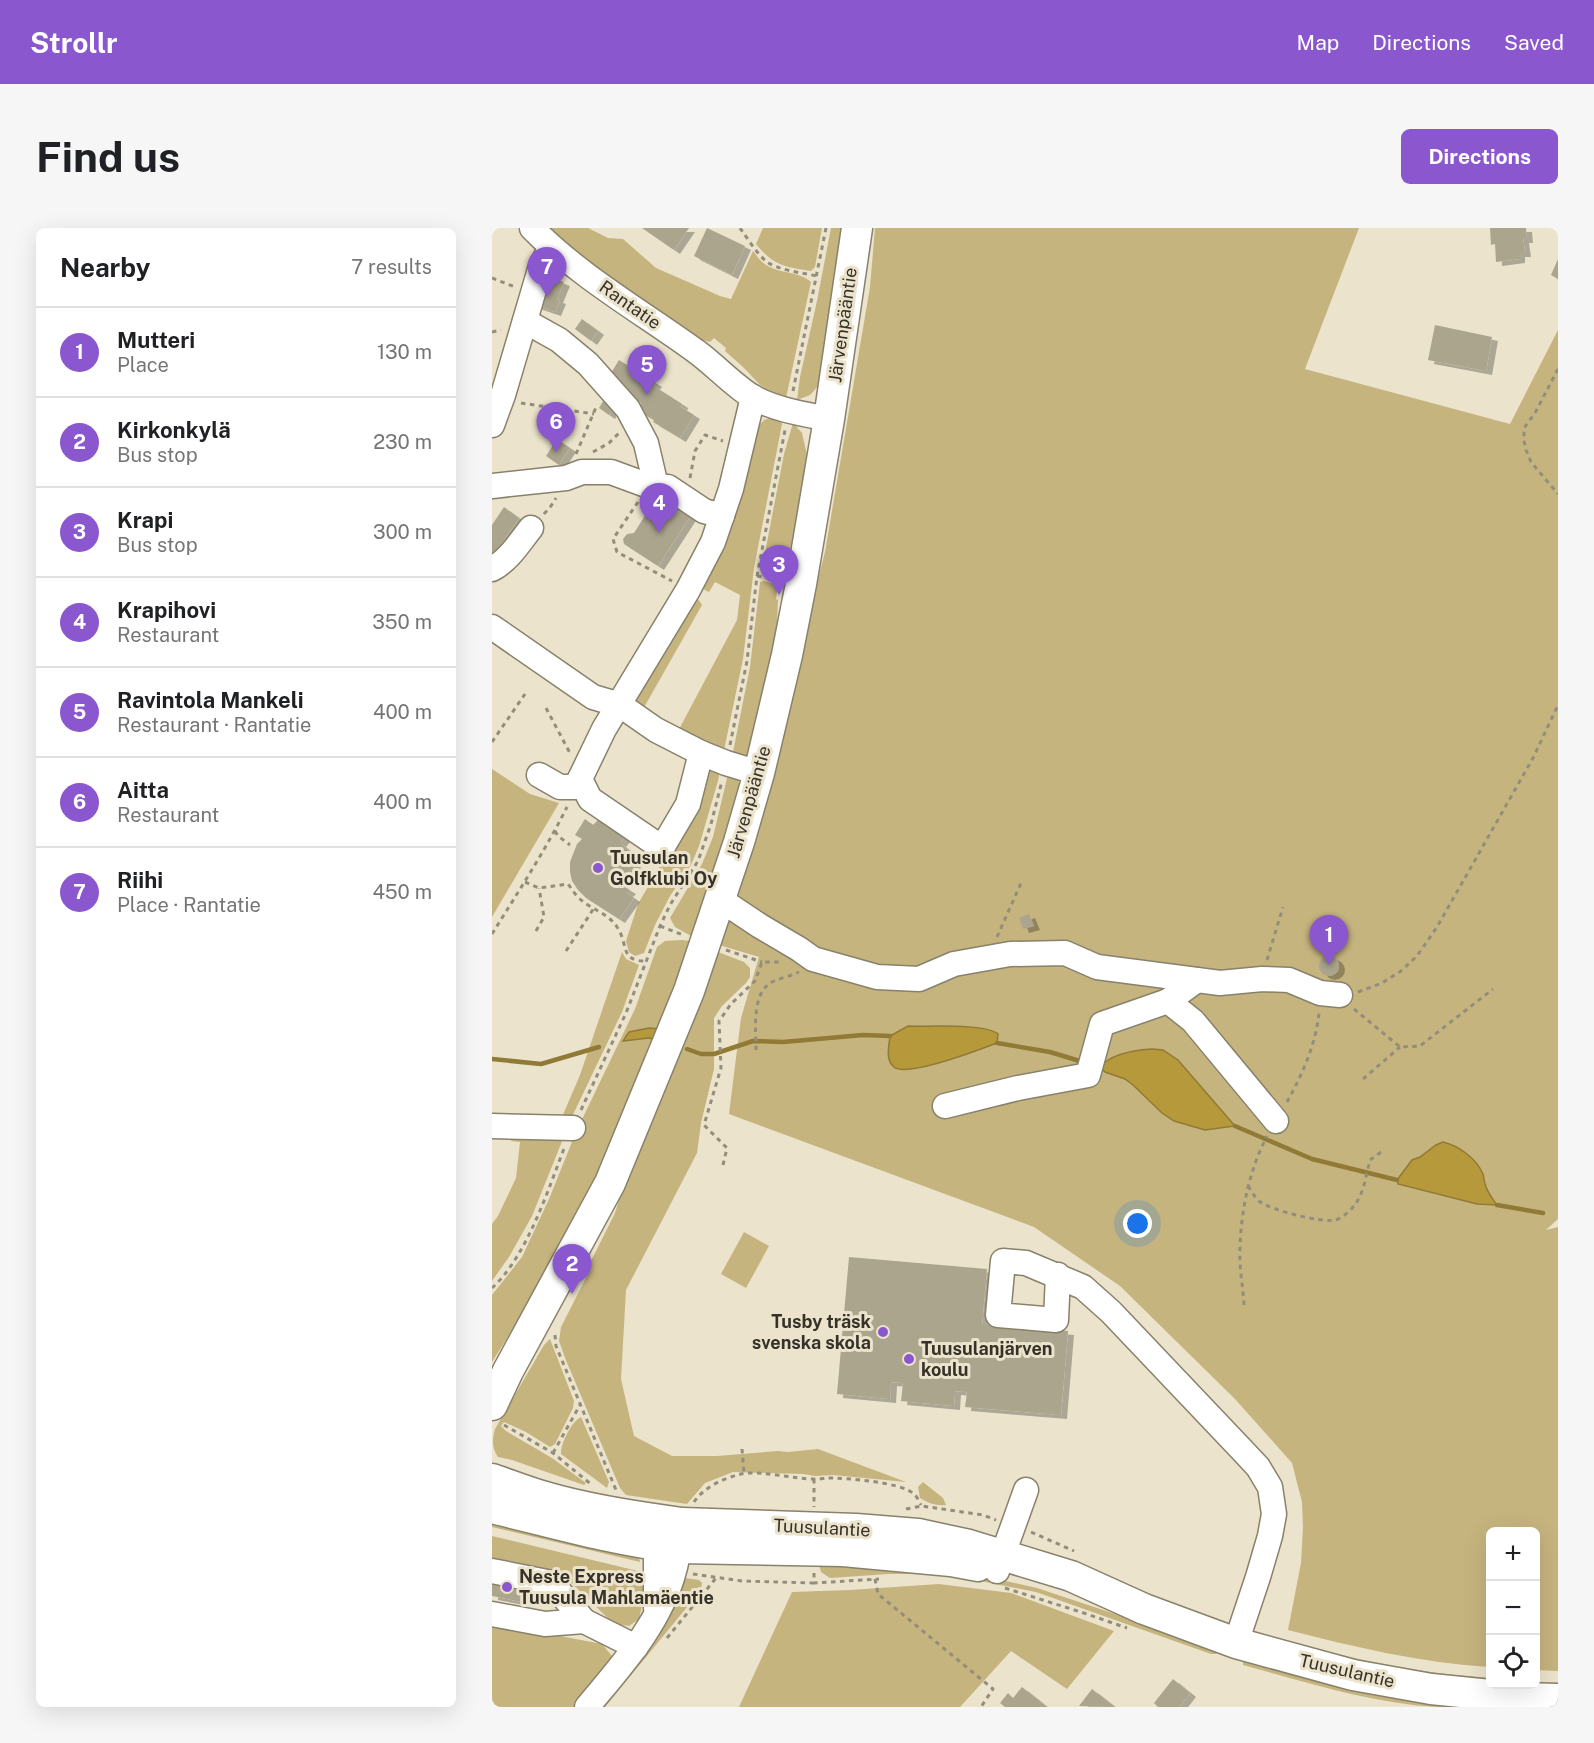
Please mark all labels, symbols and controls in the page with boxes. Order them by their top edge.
text: Strollr [30,26,118,59]
text: Map [1297,30,1339,55]
text: Directions [1372,30,1471,55]
text: Saved [1504,30,1564,55]
button: Directions [1401,129,1558,184]
text: Find us [36,132,180,181]
pin: 7 [528,248,566,297]
text: Nearby [60,252,150,283]
text: 7 results [351,255,432,279]
street label: Järvenpääntie [824,266,861,384]
street label: Rantatie [596,276,665,333]
text: Mutteri [117,327,195,353]
text: 1 [75,340,84,364]
text: 130 m [377,340,432,364]
pin: 5 [628,346,666,395]
text: Place [117,353,169,377]
pin: 6 [536,402,576,452]
text: Kirkonkylä [117,417,231,443]
text: 2 [73,430,86,454]
text: 230 m [373,430,432,454]
text: Bus stop [117,443,198,467]
pin: 4 [640,484,678,533]
text: Krapi [117,507,173,533]
text: 3 [73,520,86,544]
text: 300 m [373,520,432,544]
text: Bus stop [117,533,198,557]
pin: 3 [760,546,798,595]
text: Krapihovi [117,597,216,623]
text: 4 [73,610,86,634]
text: 350 m [372,610,432,634]
text: Restaurant [117,623,219,647]
text: Ravintola Mankeli [117,687,304,713]
text: 5 [73,700,86,724]
text: 400 m [373,700,432,724]
text: Restaurant · Rantatie [117,713,311,737]
street label: Järvenpääntie [722,743,775,860]
text: Aitta [117,777,169,803]
text: 6 [73,790,86,814]
text: 400 m [373,790,432,814]
text: Restaurant [117,803,219,827]
place label: Tuusulan Golfklubi Oy [610,847,717,889]
marker: Tuusulan Golfklubi Oy [591,861,605,875]
text: Riihi [117,867,163,893]
text: 7 [73,880,86,904]
text: 450 m [372,880,432,904]
text: Place · Rantatie [117,893,261,917]
pin: 1 [1310,916,1348,965]
your location [1123,1209,1152,1238]
pin: 2 [552,1244,592,1294]
place label: Tusby träsk svenska skola [752,1311,872,1353]
marker: Tusby träsk svenska skola [876,1325,890,1339]
place label: Tuusulanjärven koulu [921,1338,1053,1380]
marker: Tuusulanjärven koulu [902,1352,916,1366]
street label: Tuusulantie [773,1514,871,1541]
map controls [1486,1527,1540,1689]
button: + [1486,1527,1540,1581]
place label: Neste Express Tuusula Mahlamäentie [519,1566,714,1608]
marker: Neste Express Tuusula Mahlamäentie [500,1580,514,1594]
button: − [1486,1581,1540,1635]
button: locate [1486,1635,1540,1689]
street label: Tuusulantie [1297,1649,1397,1692]

